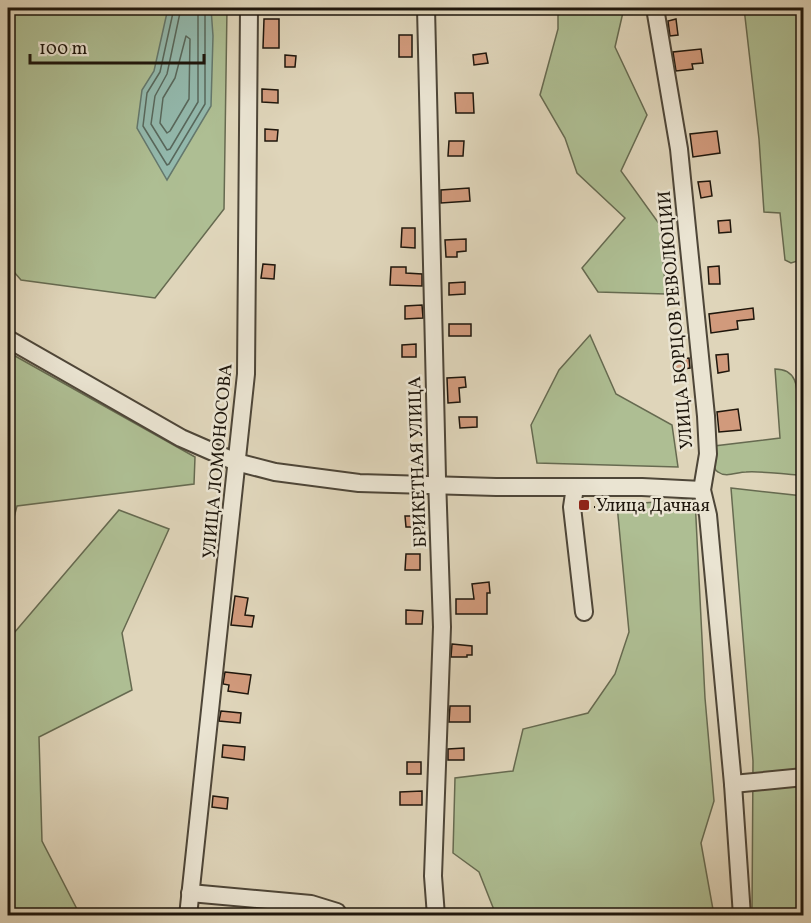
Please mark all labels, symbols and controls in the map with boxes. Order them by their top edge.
scale bar [30,27,204,65]
text: 100 m [39,37,88,62]
street label: УЛИЦА БОРЦОВ РЕВОЛЮЦИИ [653,189,700,450]
street label: УЛИЦА ЛОМОНОСОВА [198,362,240,560]
street label: БРИКЕТНАЯ УЛИЦА [403,375,434,548]
place label: Улица Дачная [596,494,710,519]
marker: Улица Дачная [577,498,591,512]

